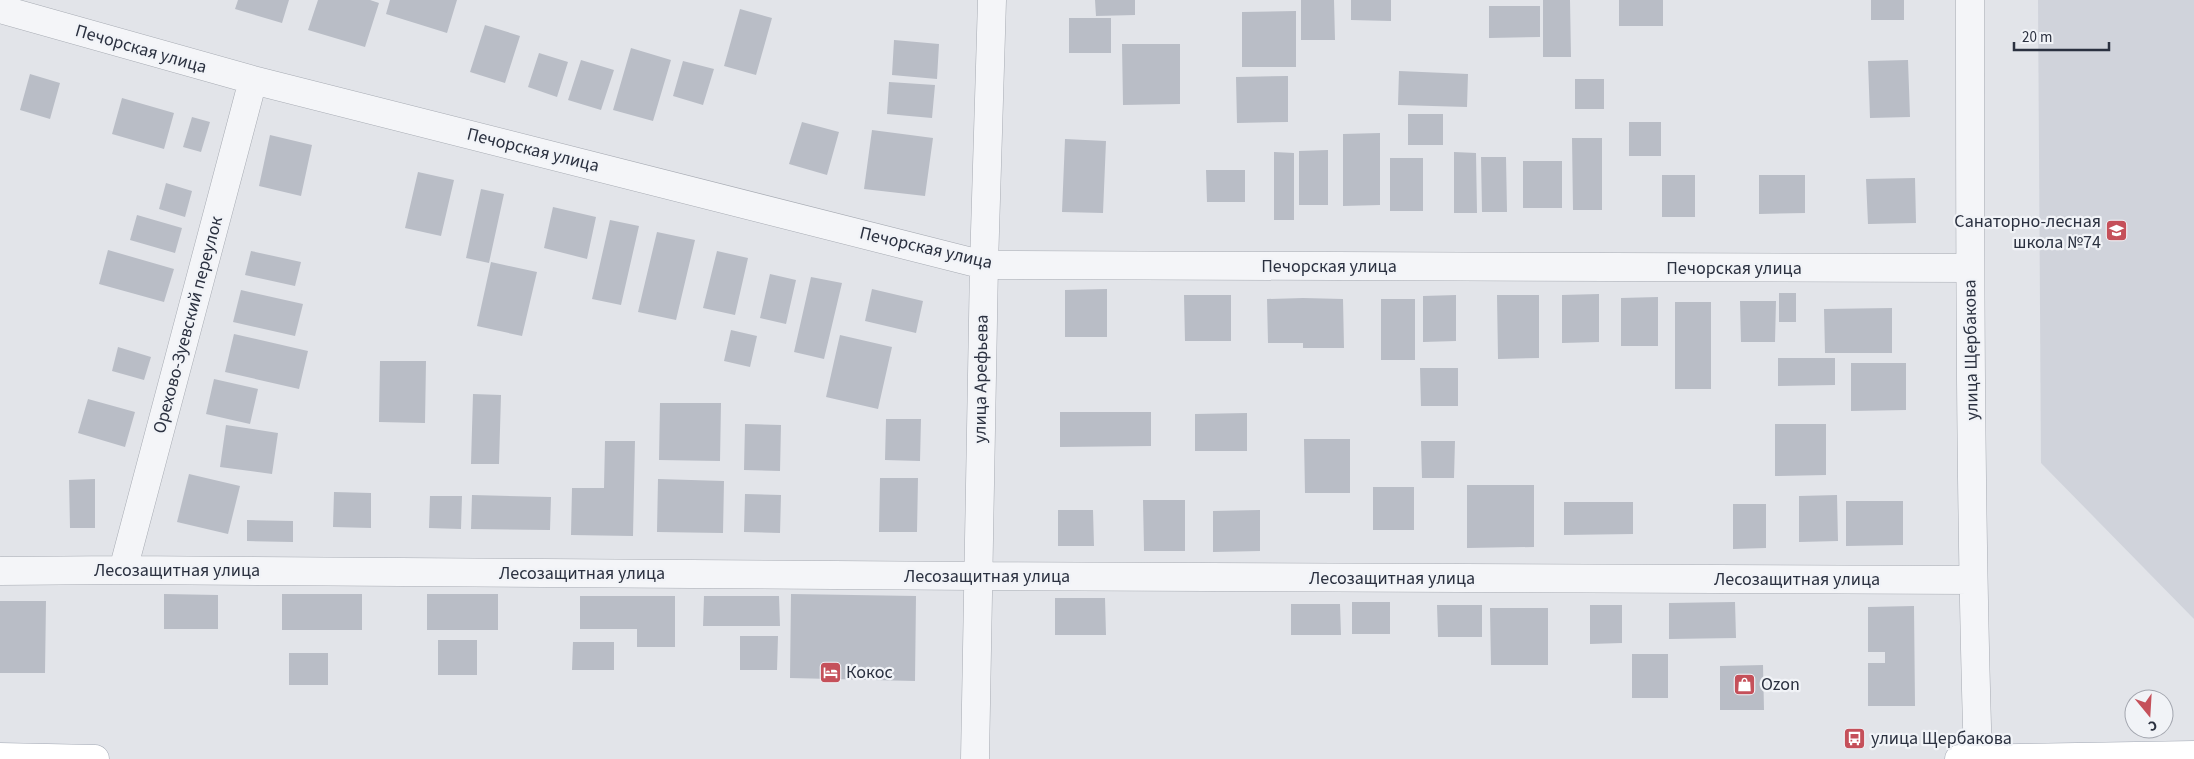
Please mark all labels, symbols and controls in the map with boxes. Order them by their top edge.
street label: Печорская улица [72,18,210,80]
scale bar [2014,20,2109,52]
text: 20 m [2022,27,2052,48]
street label: Печорская улица [464,121,602,179]
place label: Санаторно-лесная школа №74 [1954,209,2101,255]
street label: Орехово-Зуевский переулок [147,214,229,436]
school or university icon: Санаторно-лесная школа №74 [2105,219,2129,243]
street label: Печорская улица [857,221,995,275]
street label: Печорская улица [1261,254,1397,279]
street label: Печорская улица [1666,256,1802,281]
street label: улица Щербакова [1957,279,1985,421]
street label: улица Арефьева [967,314,995,444]
street label: Лесозащитная улица [94,558,260,583]
street label: Лесозащитная улица [499,561,665,586]
street label: Лесозащитная улица [904,564,1070,589]
street label: Лесозащитная улица [1309,566,1475,591]
street label: Лесозащитная улица [1714,567,1880,592]
hotel icon: Кокос [818,660,842,684]
place label: Кокос [846,660,893,685]
shop icon: Ozon [1733,672,1757,696]
place label: Ozon [1761,672,1800,697]
north arrow [2124,689,2174,739]
text: С [2146,715,2160,736]
bus stop icon: улица Щербакова [1843,726,1867,750]
place label: улица Щербакова [1871,726,2012,751]

